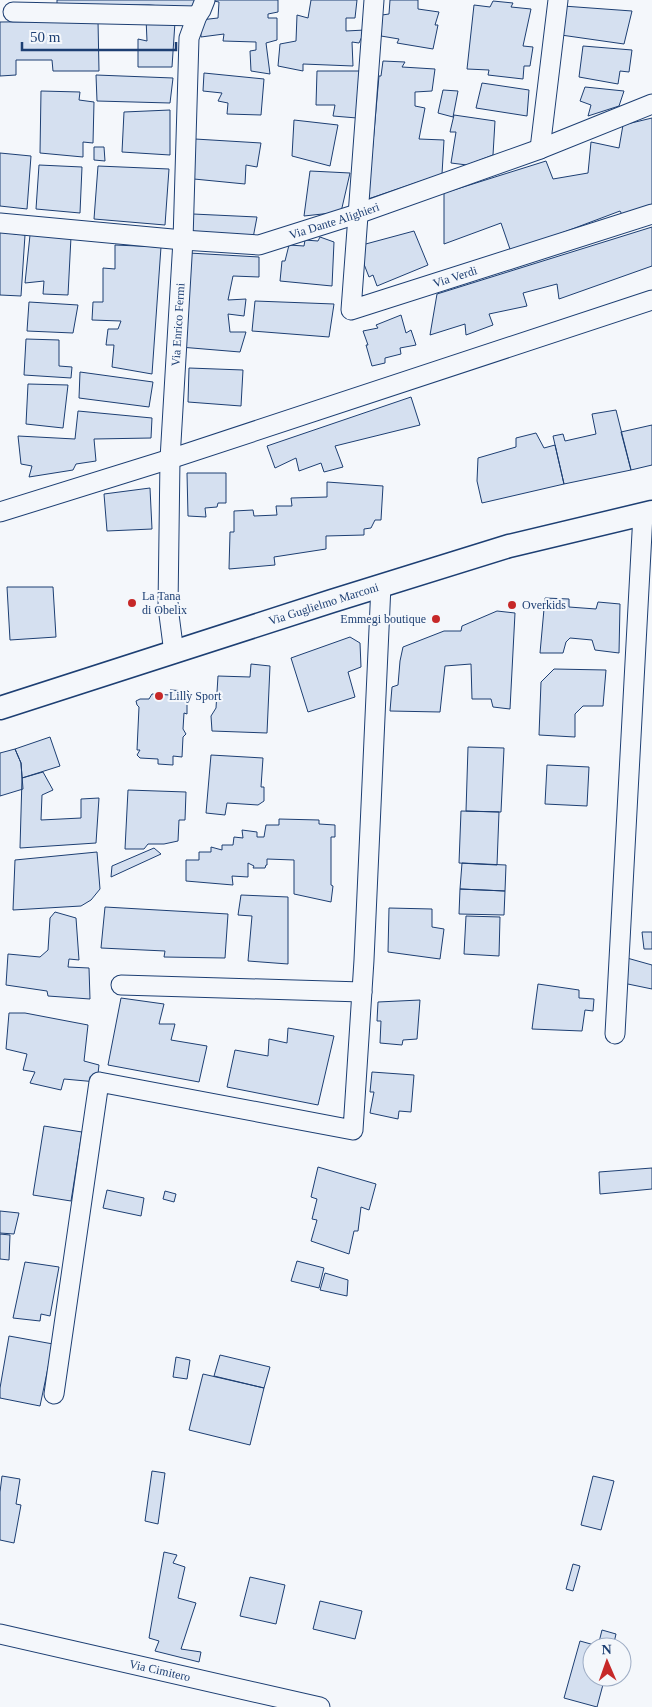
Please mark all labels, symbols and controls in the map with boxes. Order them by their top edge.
scale bar [22,20,176,52]
text: 50 m [30,29,61,45]
street label: Via Dante Alighieri [287,199,382,242]
street label: Via Verdi [431,263,479,290]
street label: Via Enrico Fermi [169,282,187,367]
street label: Via Guglielmo Marconi [267,580,381,628]
place label: La Tana di Obelix [142,589,187,617]
marker: La Tana di Obelix [126,597,138,609]
place label: Overkids [522,598,566,612]
marker: Overkids [506,599,518,611]
place label: Emmegi boutique [340,612,426,626]
marker: Emmegi boutique [430,613,442,625]
place label: Lilly Sport [169,689,222,703]
marker: Lilly Sport [153,690,165,702]
north arrow [582,1637,632,1687]
text: N [601,1642,612,1657]
street label: Via Cimitero [128,1657,192,1684]

